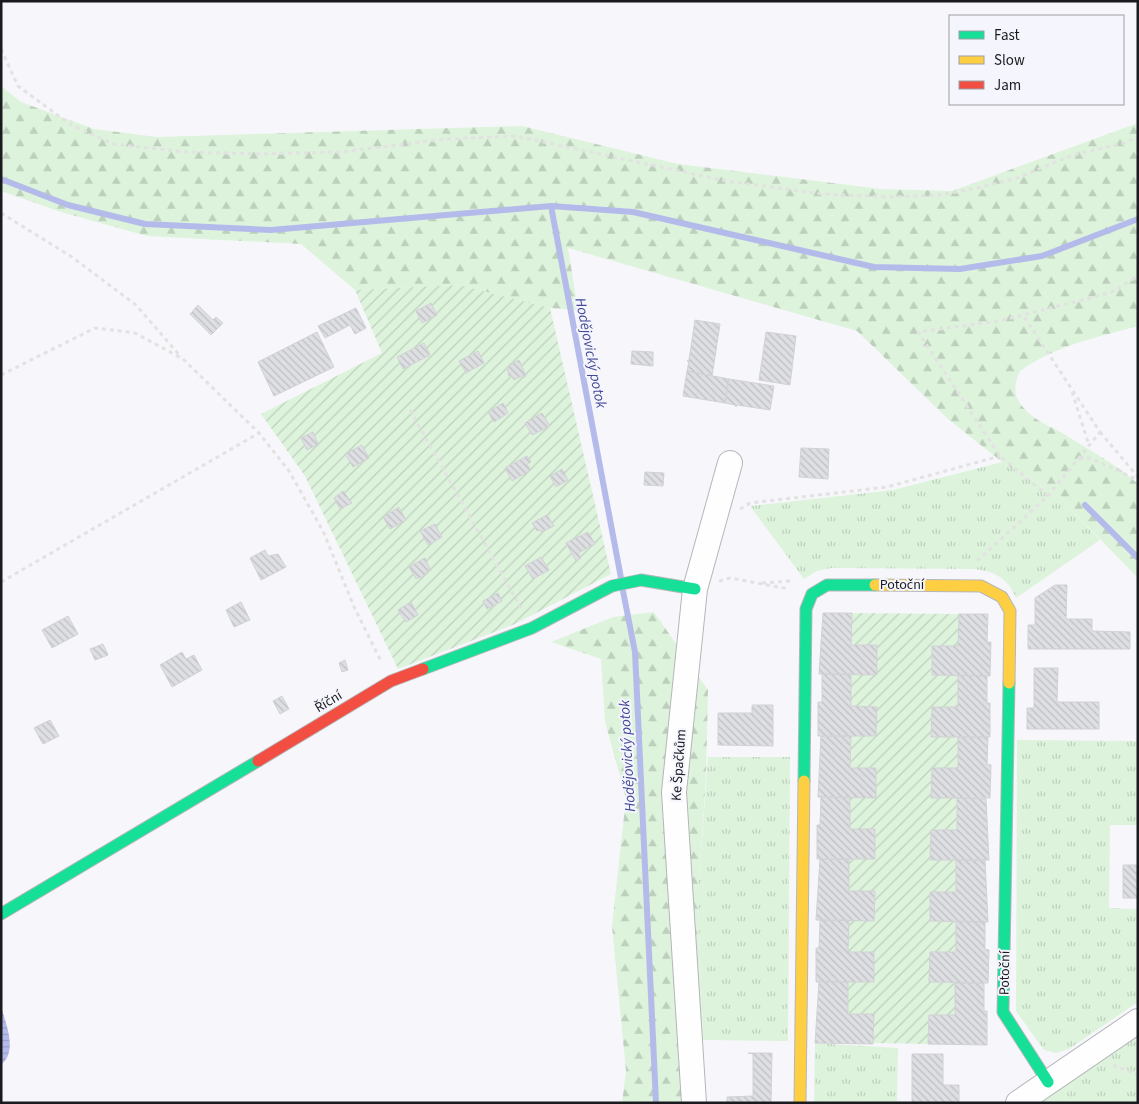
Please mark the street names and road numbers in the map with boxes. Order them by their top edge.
street label: Potoční [880,575,925,595]
street label: Říční [311,686,347,718]
street label: Ke Špačkům [667,728,691,802]
street label: Potoční [995,950,1015,995]

